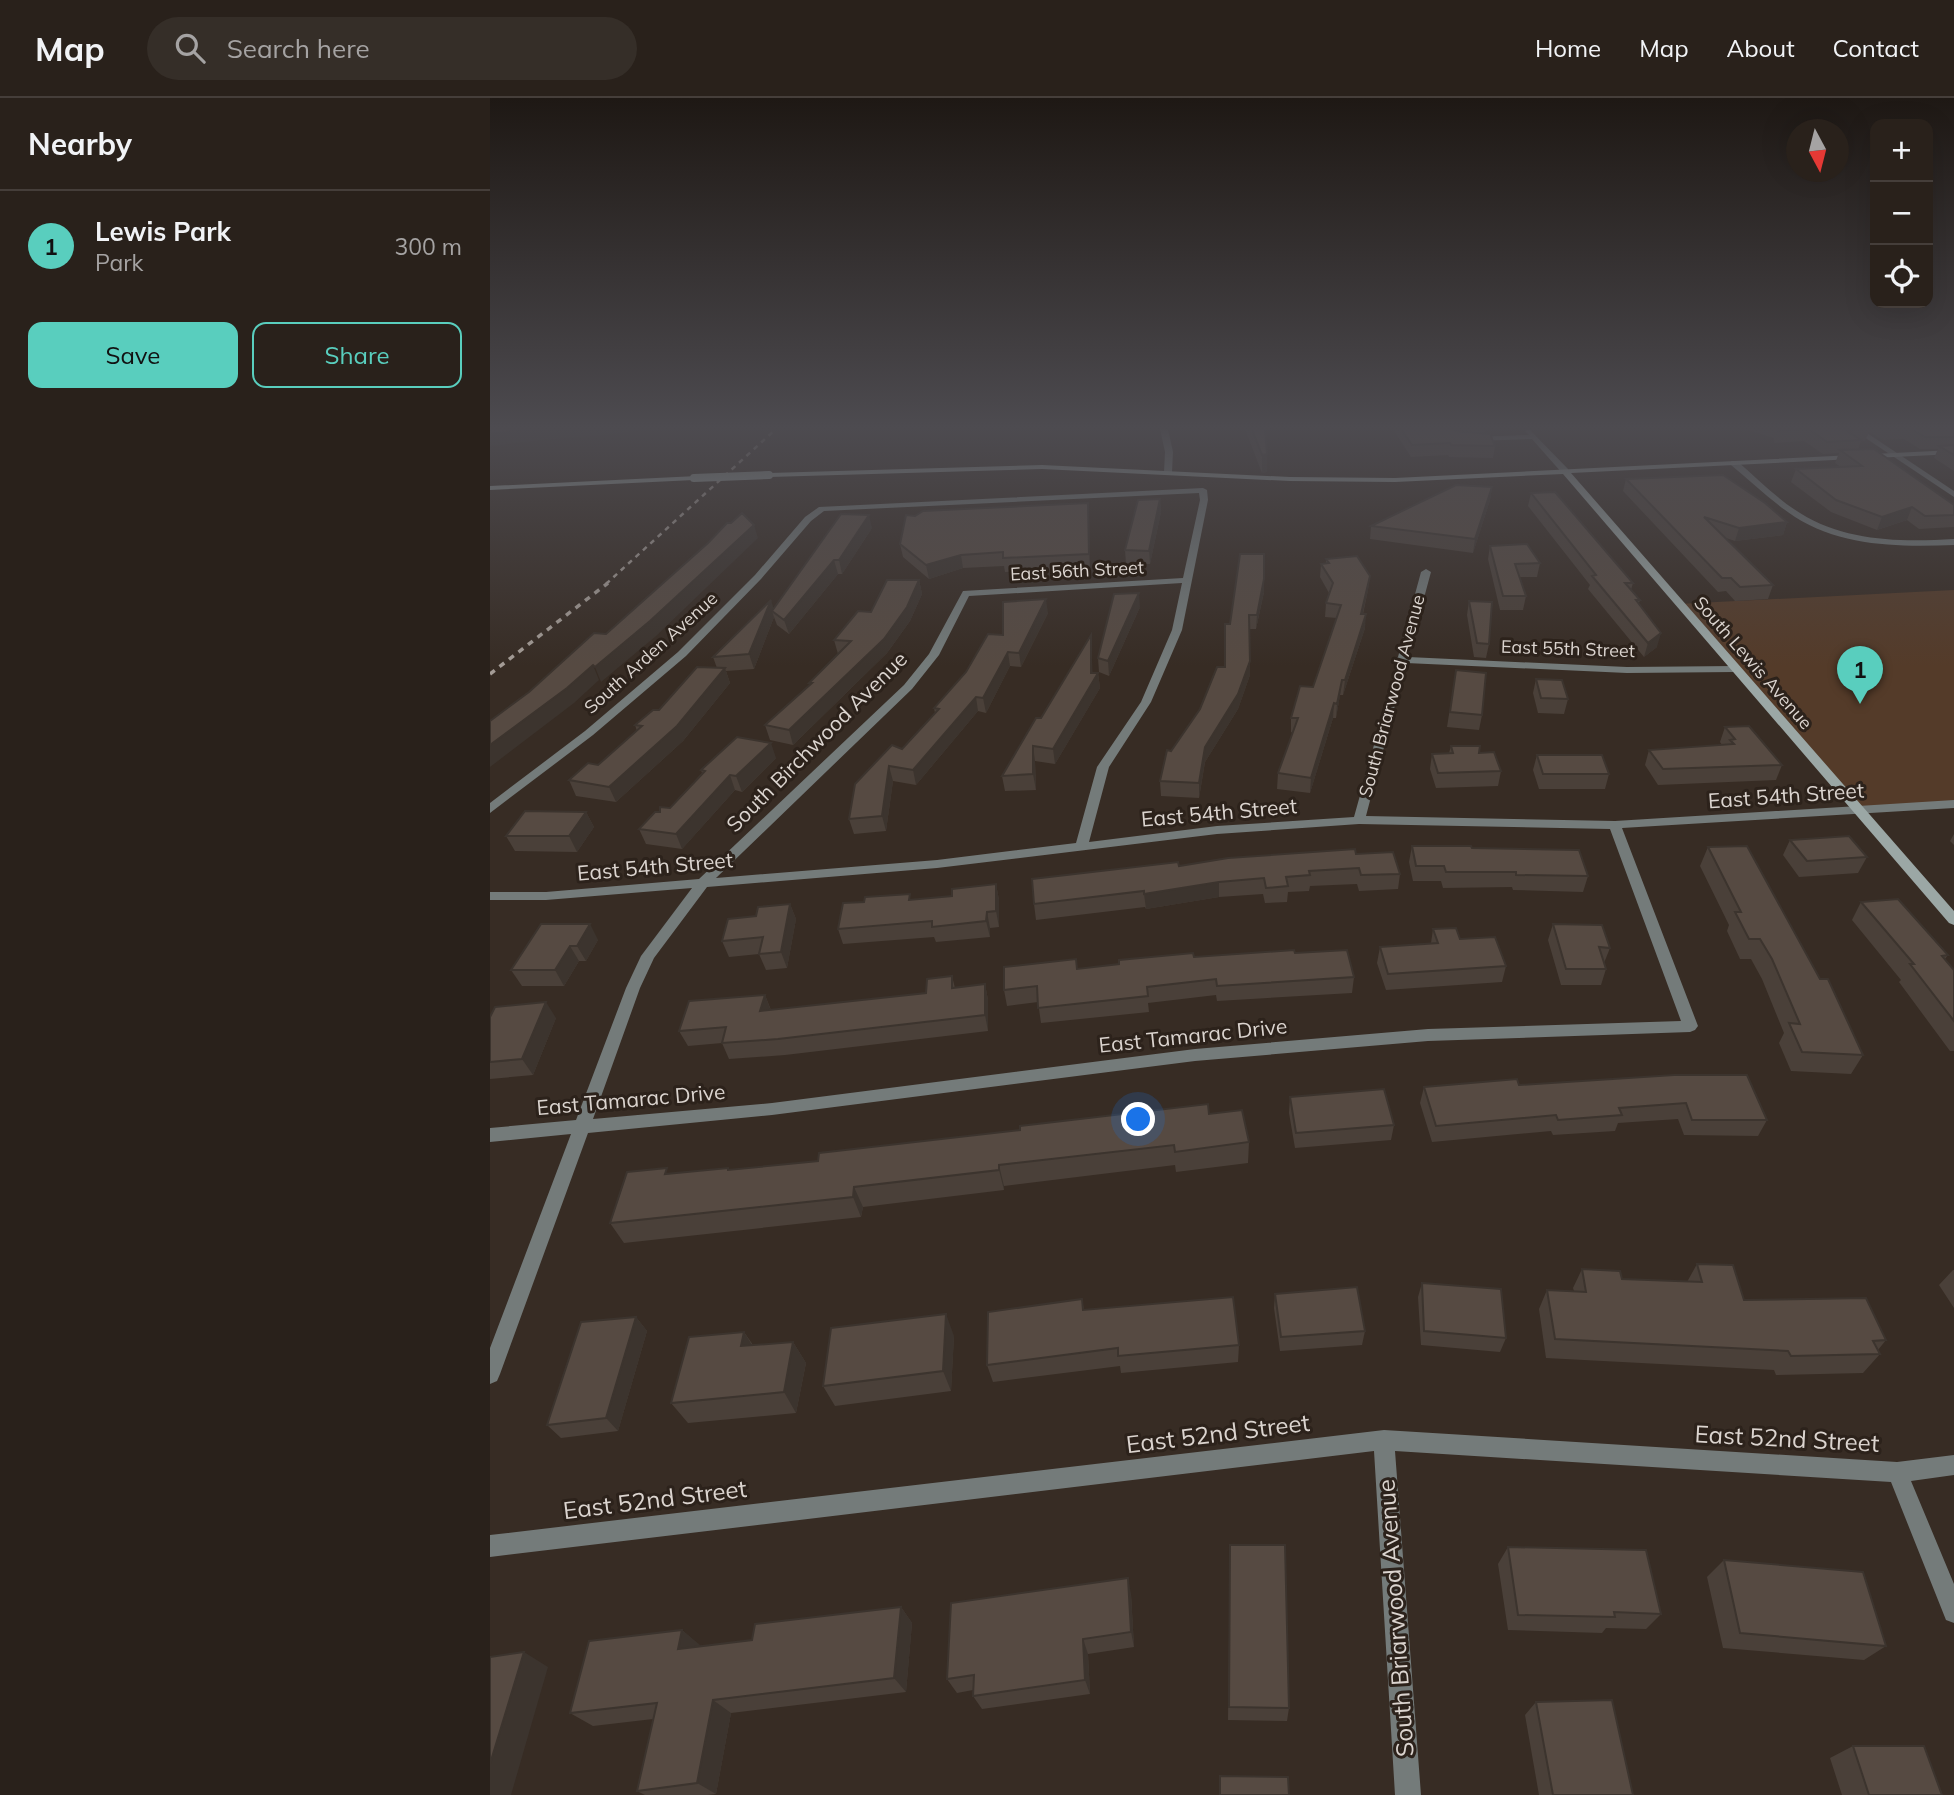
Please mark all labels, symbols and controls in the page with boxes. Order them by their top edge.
search box [147,17,637,80]
text: Map [35,28,105,69]
icon: search [171,29,209,67]
text: Search here [227,32,370,65]
text: Home [1535,33,1601,63]
text: Map [1639,33,1689,63]
text: About [1727,33,1795,63]
text: Contact [1833,33,1919,63]
north arrow [1786,119,1849,182]
map controls [1870,119,1933,308]
button: + [1870,119,1933,182]
text: Nearby [28,125,132,163]
button: − [1870,182,1933,245]
text: Lewis Park [95,215,231,248]
text: 1 [44,232,58,261]
text: 300 m [394,232,462,261]
button: locate [1870,245,1933,308]
text: Park [95,248,143,277]
button: Save [28,322,238,388]
button: Share [252,322,462,388]
street label: East 56th Street [1009,556,1144,585]
street label: South Arden Avenue [579,587,722,719]
street label: South Lewis Avenue [1689,591,1818,734]
street label: South Briarwood Avenue [1353,592,1430,800]
street label: East 55th Street [1501,635,1635,662]
street label: South Birchwood Avenue [720,645,912,837]
pin: 1 [1837,646,1883,704]
street label: East 54th Street [1707,777,1865,813]
street label: East 54th Street [1140,792,1298,832]
street label: East 54th Street [576,846,734,886]
street label: East Tamarac Drive [1097,1012,1288,1058]
street label: East Tamarac Drive [535,1078,726,1120]
your location [1121,1102,1155,1136]
street label: East 52nd Street [1124,1407,1311,1459]
street label: East 52nd Street [1694,1418,1880,1458]
street label: East 52nd Street [561,1473,748,1525]
street label: South Briarwood Avenue [1370,1478,1420,1758]

